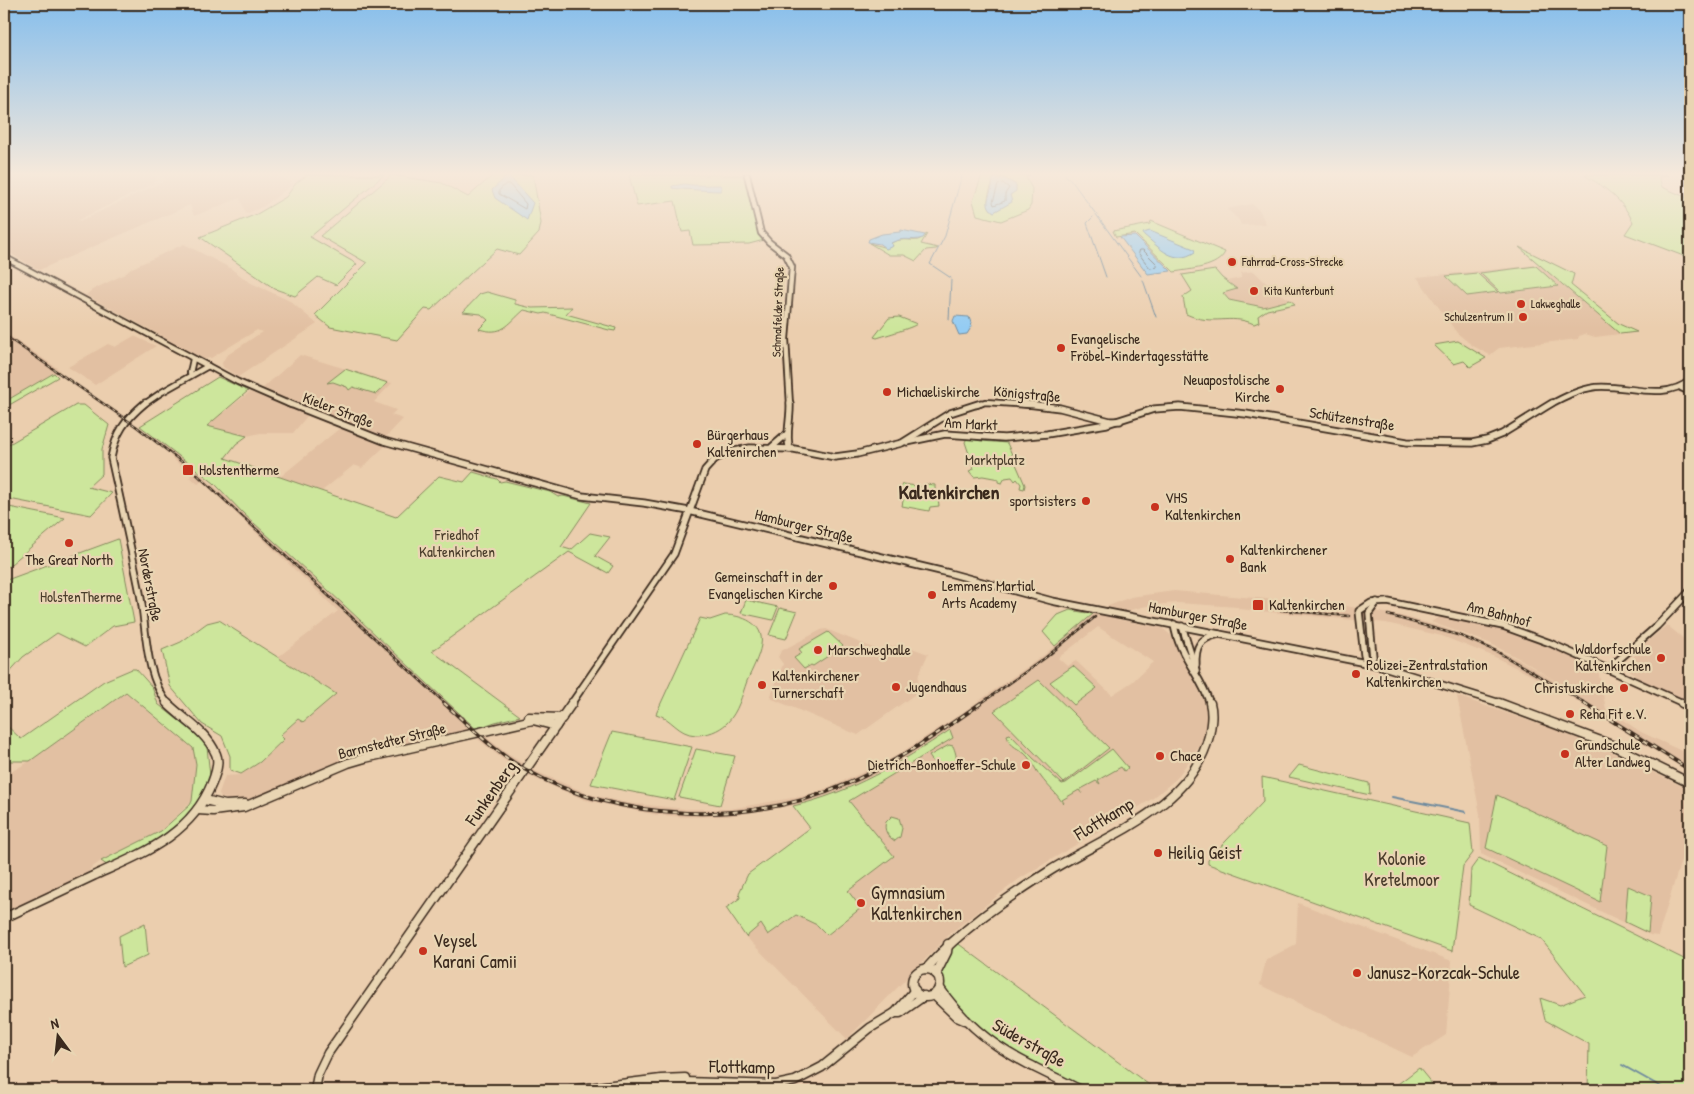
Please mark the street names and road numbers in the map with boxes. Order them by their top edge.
street label: Schmalfelder Straße [767,266,788,357]
street label: Königstraße [993,380,1061,407]
street label: Kieler Straße [300,386,376,433]
street label: Schützenstraße [1308,401,1396,436]
street label: Am Markt [944,412,999,435]
street label: Hamburger Straße [753,503,855,548]
street label: Norderstraße [133,547,168,623]
street label: Am Bahnhof [1465,595,1534,632]
street label: Hamburger Straße [1147,596,1249,635]
street label: Barmstedter Straße [336,717,448,764]
street label: Funkenberg [458,755,522,831]
street label: Flottkamp [1068,791,1139,847]
street label: Süderstraße [988,1012,1070,1073]
street label: Flottkamp [708,1053,775,1080]

